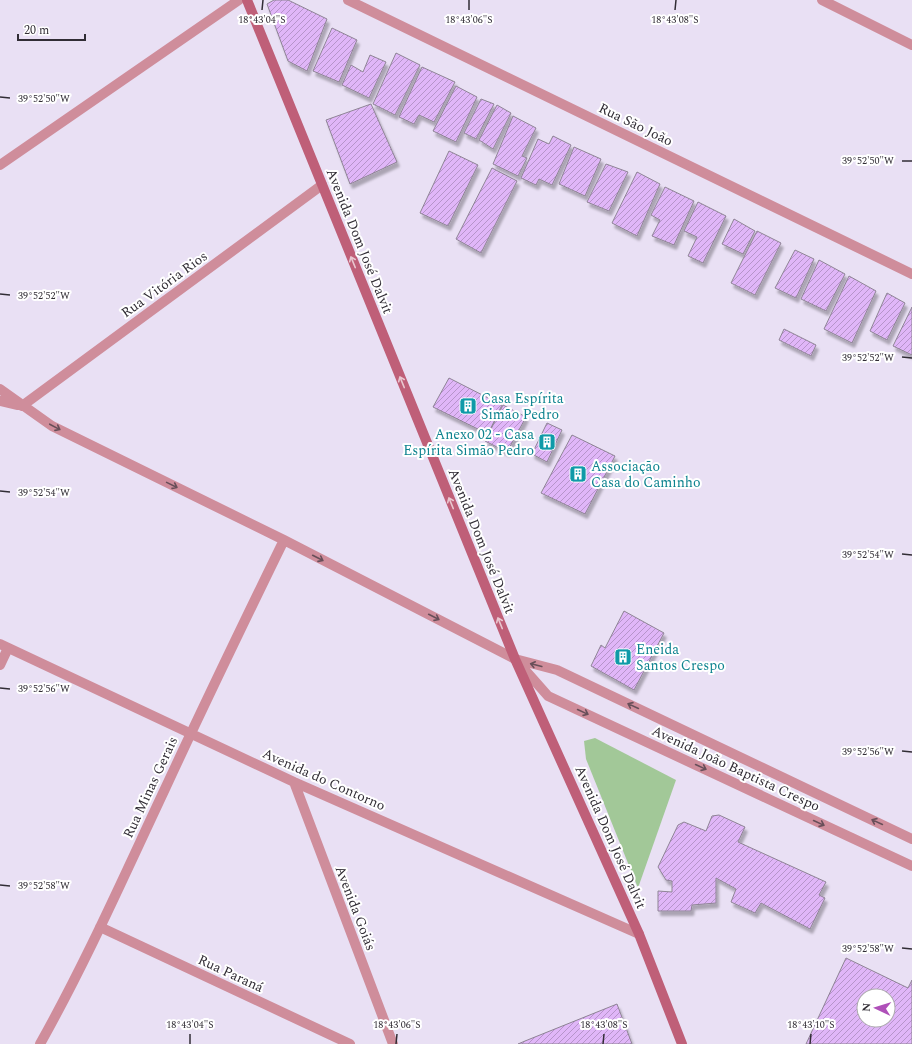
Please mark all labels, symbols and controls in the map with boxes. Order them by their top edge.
text: 18°43'04"S [238,12,286,28]
text: 18°43'06"S [445,12,493,28]
text: 18°43'08"S [651,12,699,28]
scale bar [18,16,85,42]
text: 20 m [24,21,49,40]
text: 39°52'50"W [18,91,70,107]
street label: Rua São João [595,97,676,151]
text: 39°52'50"W [842,153,894,169]
street label: Avenida Dom José Dalvit [321,165,398,317]
street label: Rua Vitória Rios [117,246,212,323]
one-way arrow [349,257,357,269]
text: 39°52'52"W [18,288,70,304]
text: 39°52'52"W [842,350,894,366]
one-way arrow [398,377,406,389]
place label: Casa Espírita Simão Pedro [481,388,564,425]
building icon: Casa Espírita Simão Pedro [458,396,478,416]
one-way arrow [49,424,61,431]
place label: Anexo 02 - Casa Espírita Simão Pedro [403,424,534,461]
building icon: Anexo 02 - Casa Espírita Simão Pedro [537,432,557,452]
place label: Associação Casa do Caminho [591,456,701,493]
building icon: Associação Casa do Caminho [568,464,588,484]
street label: Avenida Dom José Dalvit [443,465,520,617]
one-way arrow [165,482,177,489]
text: 39°52'54"W [18,485,70,501]
one-way arrow [447,497,455,509]
text: 39°52'54"W [842,547,894,563]
one-way arrow [312,555,324,562]
one-way arrow [428,614,440,622]
one-way arrow [496,618,504,630]
place label: Eneida Santos Crespo [636,639,725,676]
building icon: Eneida Santos Crespo [613,647,633,667]
one-way arrow [530,660,543,668]
text: 39°52'56"W [18,681,70,697]
one-way arrow [627,702,639,709]
one-way arrow [577,709,589,716]
street label: Avenida João Baptista Crespo [648,720,823,817]
street label: Rua Minas Gerais [118,733,183,842]
street label: Avenida do Contorno [259,743,389,816]
text: 39°52'56"W [842,744,894,760]
street label: Avenida Dom José Dalvit [569,762,652,912]
one-way arrow [695,764,707,771]
one-way arrow [871,818,883,825]
one-way arrow [812,820,824,827]
street label: Avenida Goiás [330,863,381,954]
text: 39°52'58"W [18,878,70,894]
text: 39°52'58"W [842,941,894,957]
street label: Rua Paraná [194,949,267,998]
north arrow [856,988,896,1028]
text: N [858,1002,875,1012]
text: 18°43'04"S [166,1017,214,1033]
text: 18°43'06"S [373,1017,421,1033]
text: 18°43'08"S [580,1017,628,1033]
text: 18°43'10"S [787,1017,835,1033]

